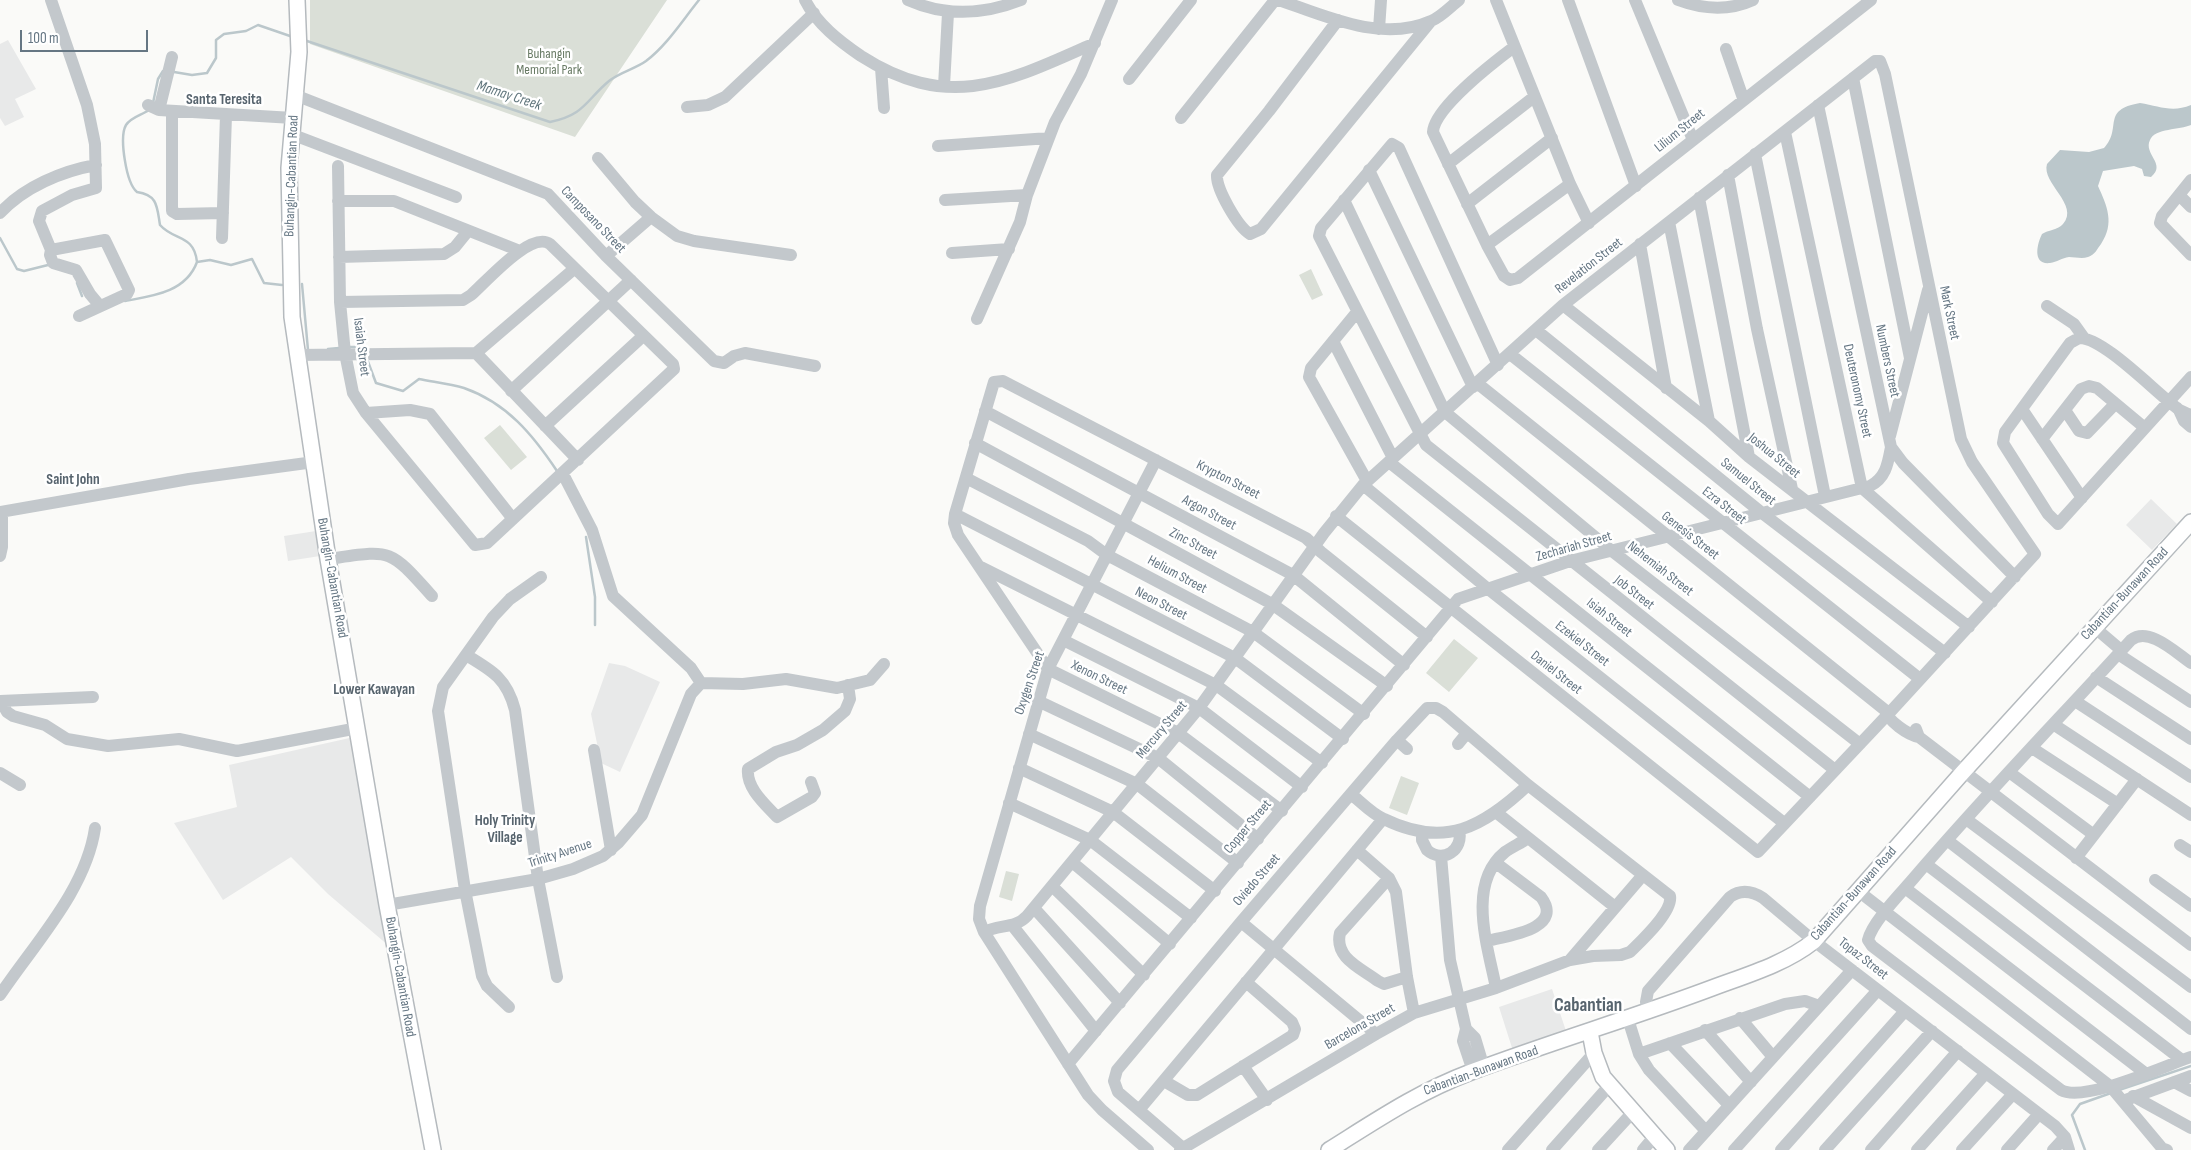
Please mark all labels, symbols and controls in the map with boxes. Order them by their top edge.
scale bar [22,20,150,52]
text: 100 m [28,29,59,48]
park label: Buhangin Memorial Park [516,46,582,78]
water label: Mamay Creek [474,77,544,115]
district label: Santa Teresita [186,91,262,109]
street label: Lilium Street [1651,106,1709,156]
street label: Buhangin-Cabantian Road [281,115,303,237]
street label: Camposano Street [557,183,629,257]
street label: Revelation Street [1552,234,1626,298]
street label: Mark Street [1935,284,1963,342]
street label: Isaiah Street [349,317,373,377]
street label: Numbers Street [1871,323,1903,399]
street label: Deuteronomy Street [1839,342,1875,440]
street label: Joshua Street [1744,430,1804,482]
street label: Samuel Street [1717,455,1779,509]
street label: Krypton Street [1193,457,1263,503]
district label: Saint John [46,471,100,489]
street label: Ezra Street [1698,483,1750,529]
street label: Argon Street [1179,492,1239,534]
street label: Genesis Street [1658,508,1722,564]
street label: Buhangin-Cabantian Road [313,517,351,639]
street label: Zinc Street [1166,524,1220,564]
street label: Zechariah Street [1534,528,1614,566]
street label: Nehemiah Street [1624,538,1696,600]
street label: Cabantian-Bunawan Road [2078,544,2172,644]
street label: Helium Street [1144,552,1210,598]
street label: Job Street [1611,572,1657,614]
street label: Neon Street [1132,584,1190,624]
street label: Isiah Street [1583,595,1635,641]
street label: Ezekiel Street [1552,618,1612,670]
street label: Daniel Street [1527,648,1585,698]
street label: Oxygen Street [1011,649,1049,717]
street label: Xenon Street [1068,657,1130,699]
district label: Lower Kawayan [333,681,415,699]
street label: Mercury Street [1133,698,1191,762]
street label: Copper Street [1221,797,1275,857]
district label: Holy Trinity Village [475,812,535,847]
street label: Trinity Avenue [526,836,594,872]
street label: Cabantian-Bunawan Road [1807,844,1901,944]
street label: Oviedo Street [1230,850,1284,910]
street label: Buhangin-Cabantian Road [381,916,419,1038]
street label: Topaz Street [1835,934,1891,984]
district label: Cabantian [1554,995,1622,1017]
street label: Barcelona Street [1322,1000,1398,1054]
street label: Cabantian-Bunawan Road [1421,1042,1541,1100]

